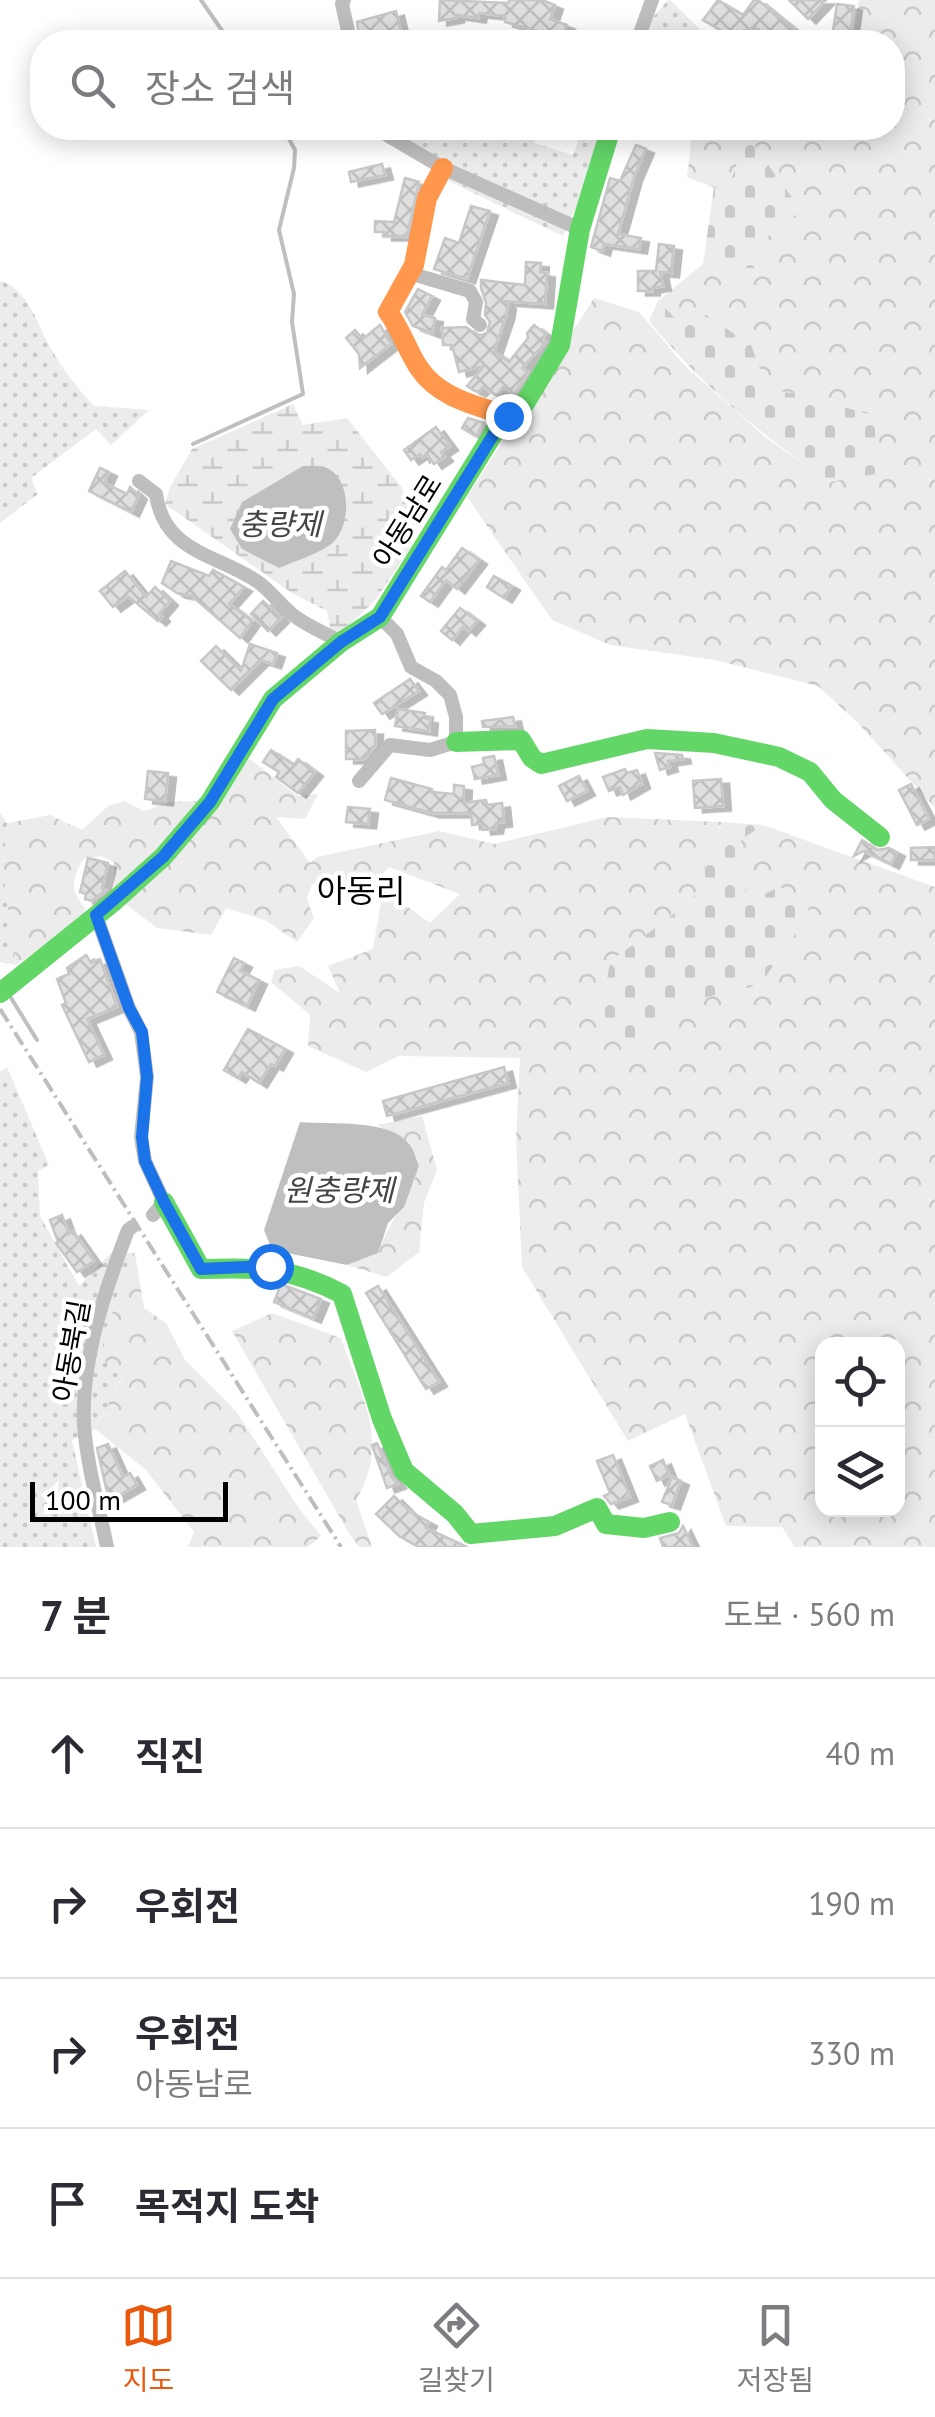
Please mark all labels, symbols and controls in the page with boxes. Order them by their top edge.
search box [30,30,905,140]
icon: search [65,58,120,113]
text: 장소 검색 [145,63,295,112]
route end [486,394,532,440]
street label: 아동남로 [364,467,450,574]
water label: 충량제 [239,504,325,543]
district label: 아동리 [317,869,405,911]
water label: 원충량제 [284,1170,398,1209]
route start [248,1244,294,1290]
street label: 아동북길 [43,1297,98,1405]
map controls [815,1337,905,1517]
button: locate [815,1337,905,1427]
button: layers [815,1427,905,1517]
scale bar [30,1477,228,1522]
text: 100 m [45,1481,121,1518]
text: 7 분 [40,1588,111,1643]
text: 도보 · 560 m [724,1593,895,1635]
icon: ahead [40,1726,95,1781]
text: 직진 [135,1731,205,1780]
text: 40 m [826,1732,895,1774]
icon: right [40,1876,95,1931]
text: 우회전 [135,1881,240,1930]
text: 190 m [808,1882,895,1924]
text: 우회전 [135,2008,240,2057]
icon: right [40,2026,95,2081]
text: 330 m [808,2032,895,2074]
text: 아동남로 [135,2062,253,2104]
icon: arrive [40,2176,95,2231]
text: 목적지 도착 [135,2181,319,2230]
tab: 지도 [121,2298,176,2398]
tab: 길찾기 [418,2298,495,2398]
tab: 저장됨 [737,2298,814,2398]

